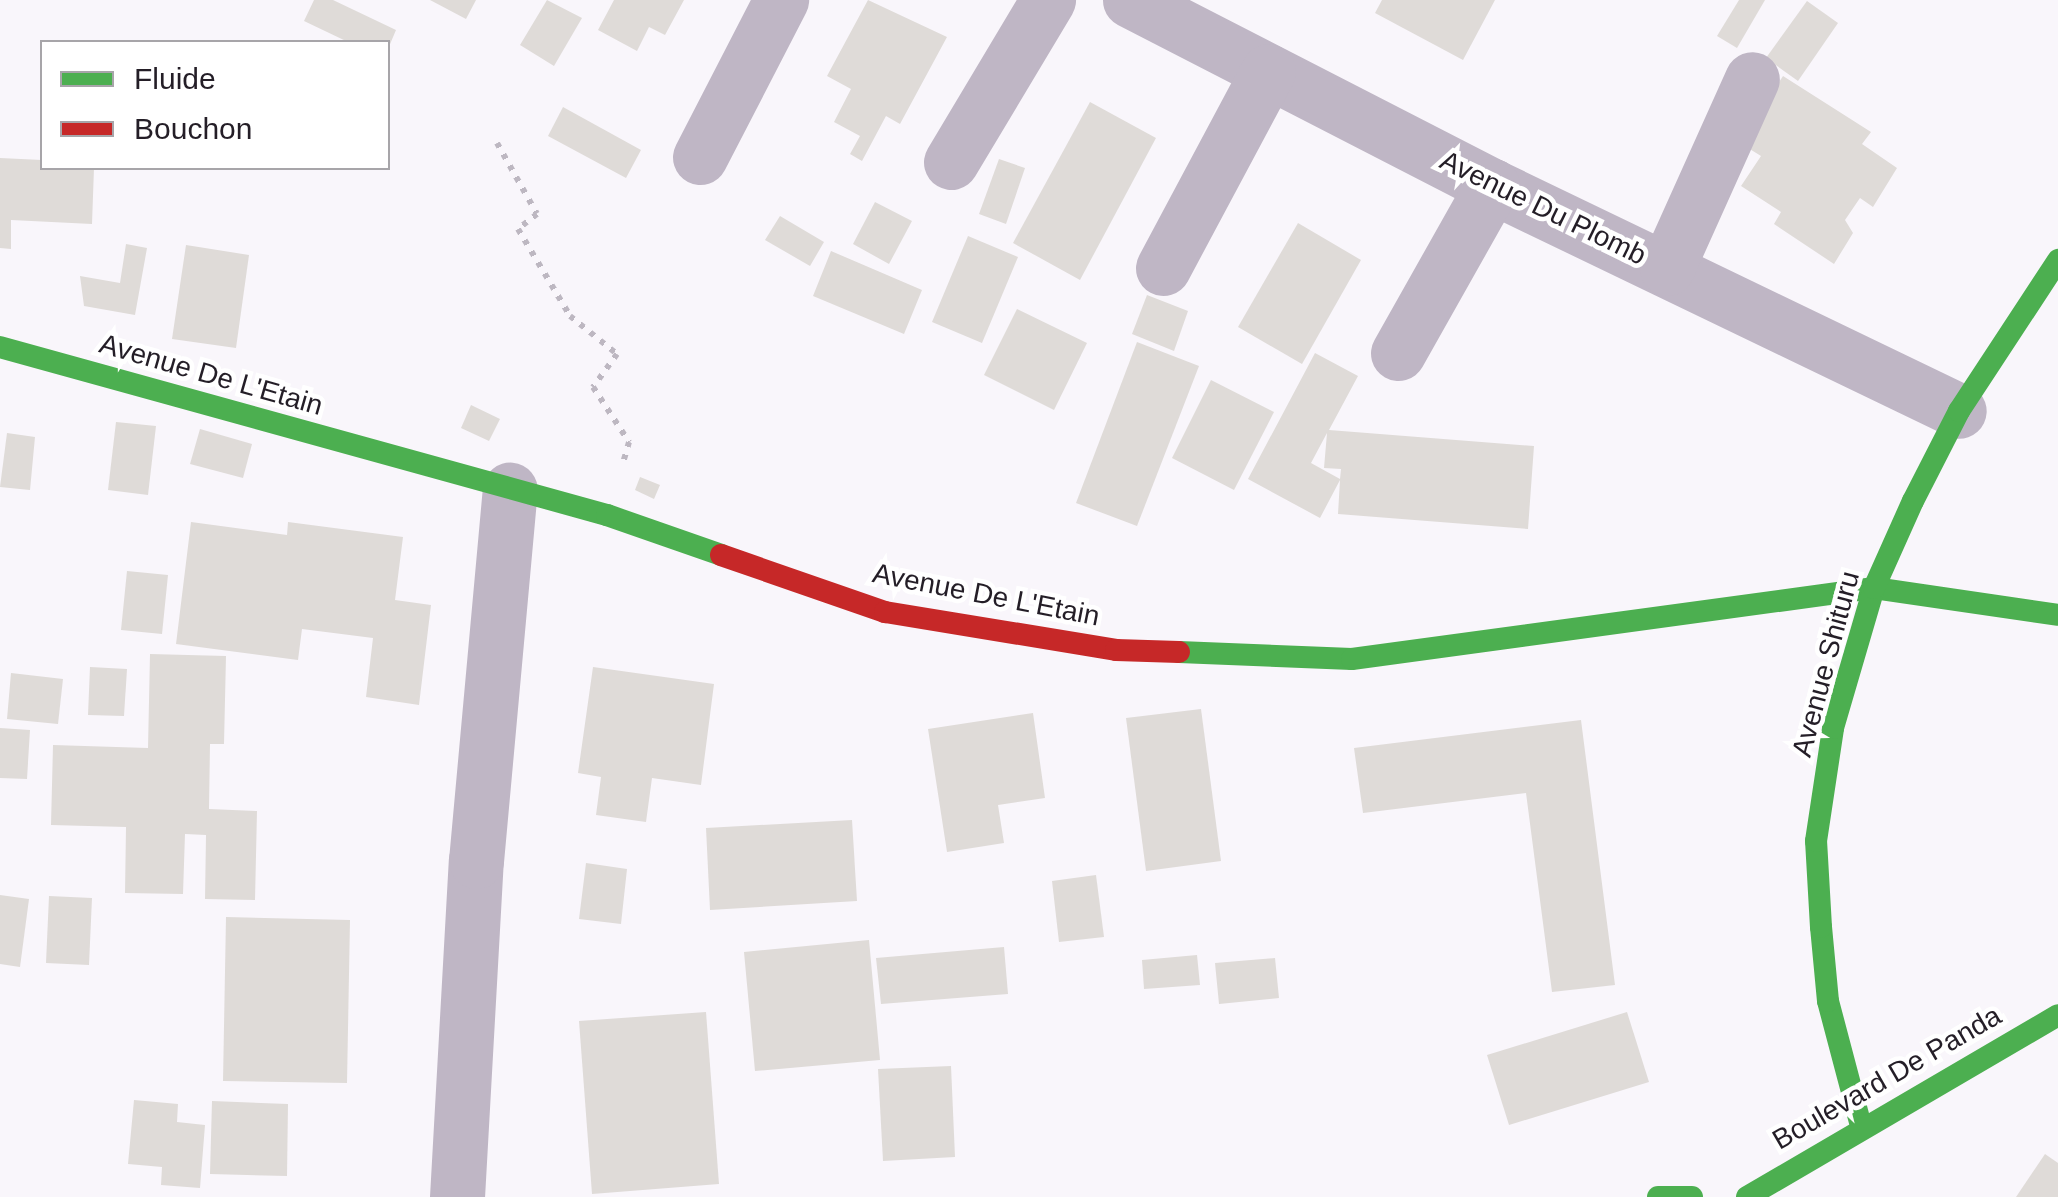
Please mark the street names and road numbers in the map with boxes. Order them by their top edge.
street label: Avenue Du Plomb [1434,144,1652,272]
street label: Avenue De L'Etain [96,327,326,423]
street label: Avenue De L'Etain [870,557,1102,633]
street label: Avenue Shituru [1785,567,1867,761]
street label: Boulevard De Panda [1767,999,2007,1157]

